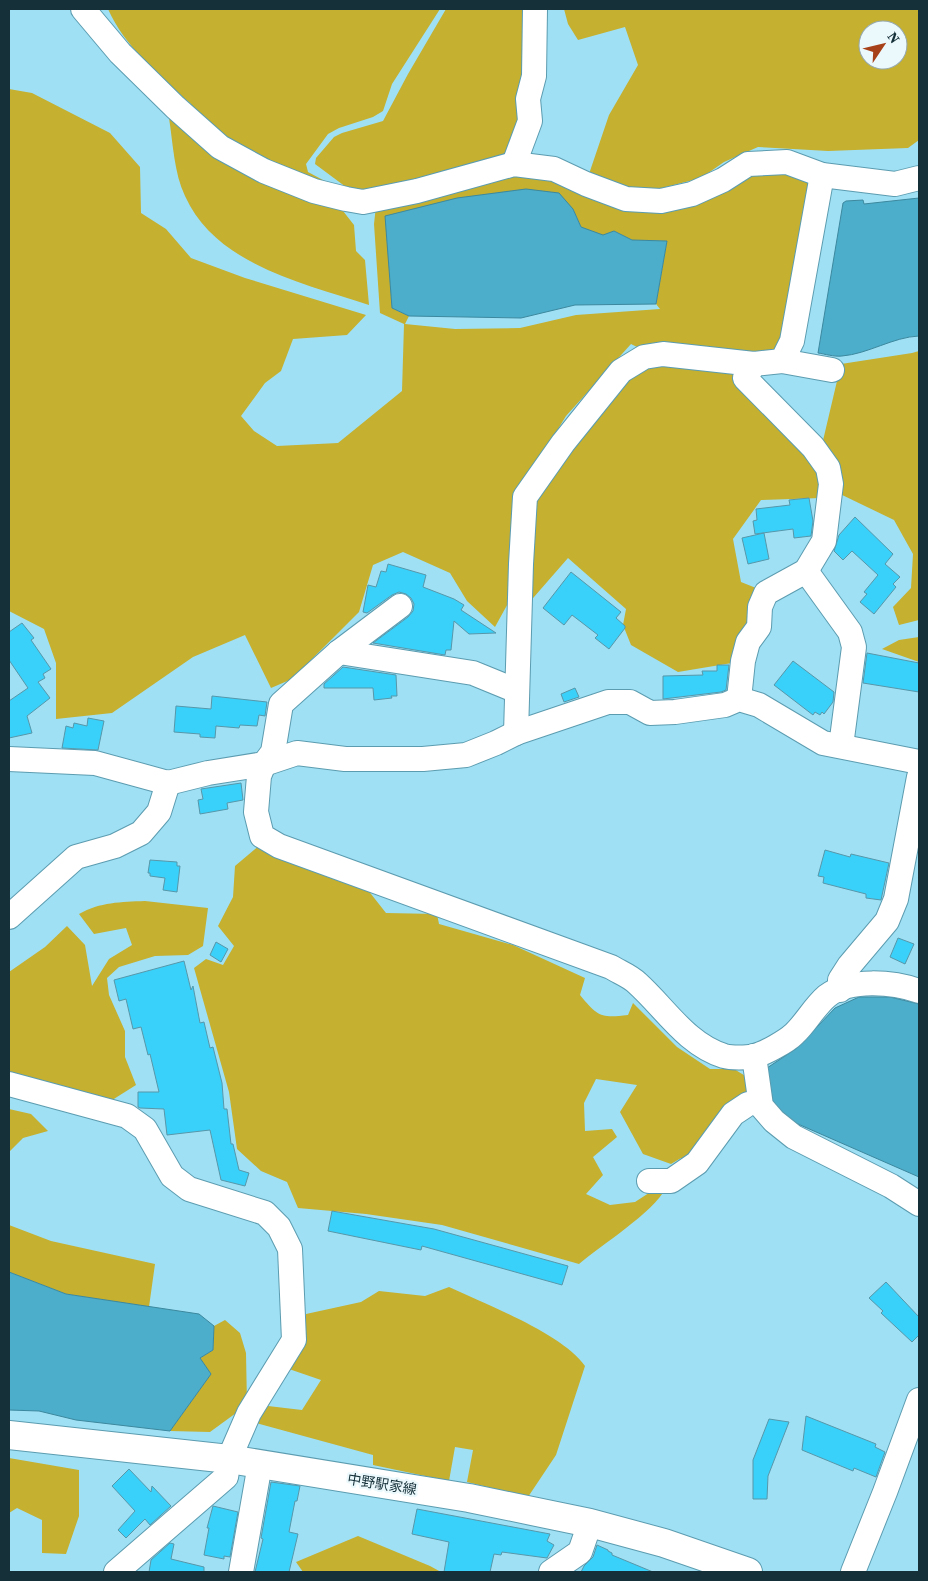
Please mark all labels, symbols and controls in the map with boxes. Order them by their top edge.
north arrow [858,20,908,70]
text: N [883,28,905,47]
street label: 中野駅家線 [346,1469,418,1499]

